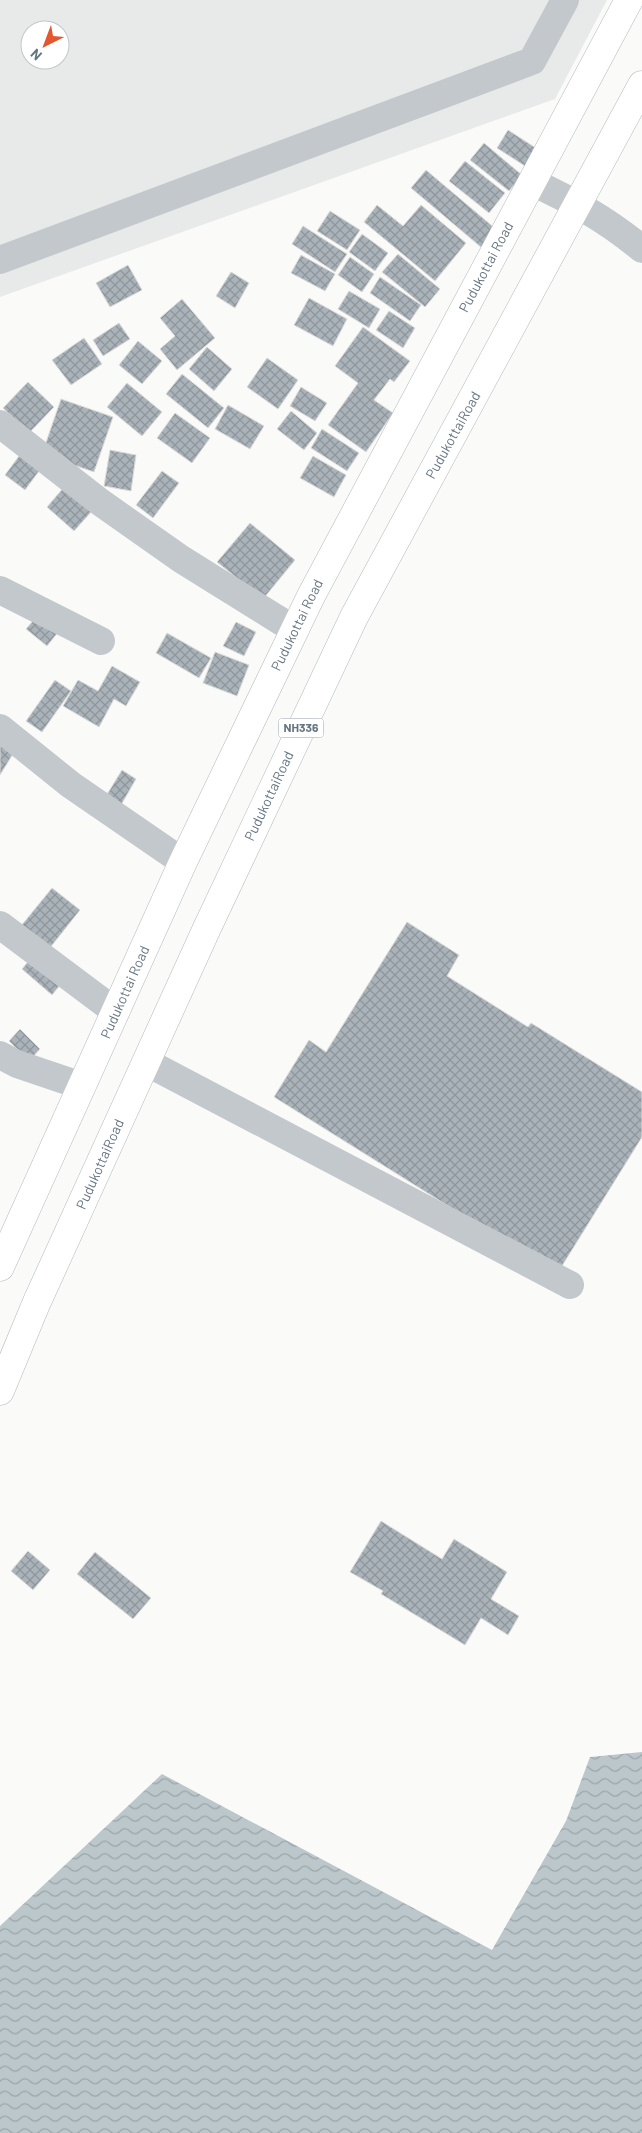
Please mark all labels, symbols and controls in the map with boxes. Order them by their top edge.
north arrow [20,20,70,70]
text: N [27,46,45,64]
street label: Pudukottai Road [455,219,517,315]
street label: PudukottaiRoad [422,388,484,481]
street label: Pudukottai Road [267,576,326,673]
road number: NH336 [278,718,324,738]
street label: PudukottaiRoad [240,748,297,843]
street label: Pudukottai Road [96,943,153,1041]
street label: PudukottaiRoad [72,1116,127,1212]

